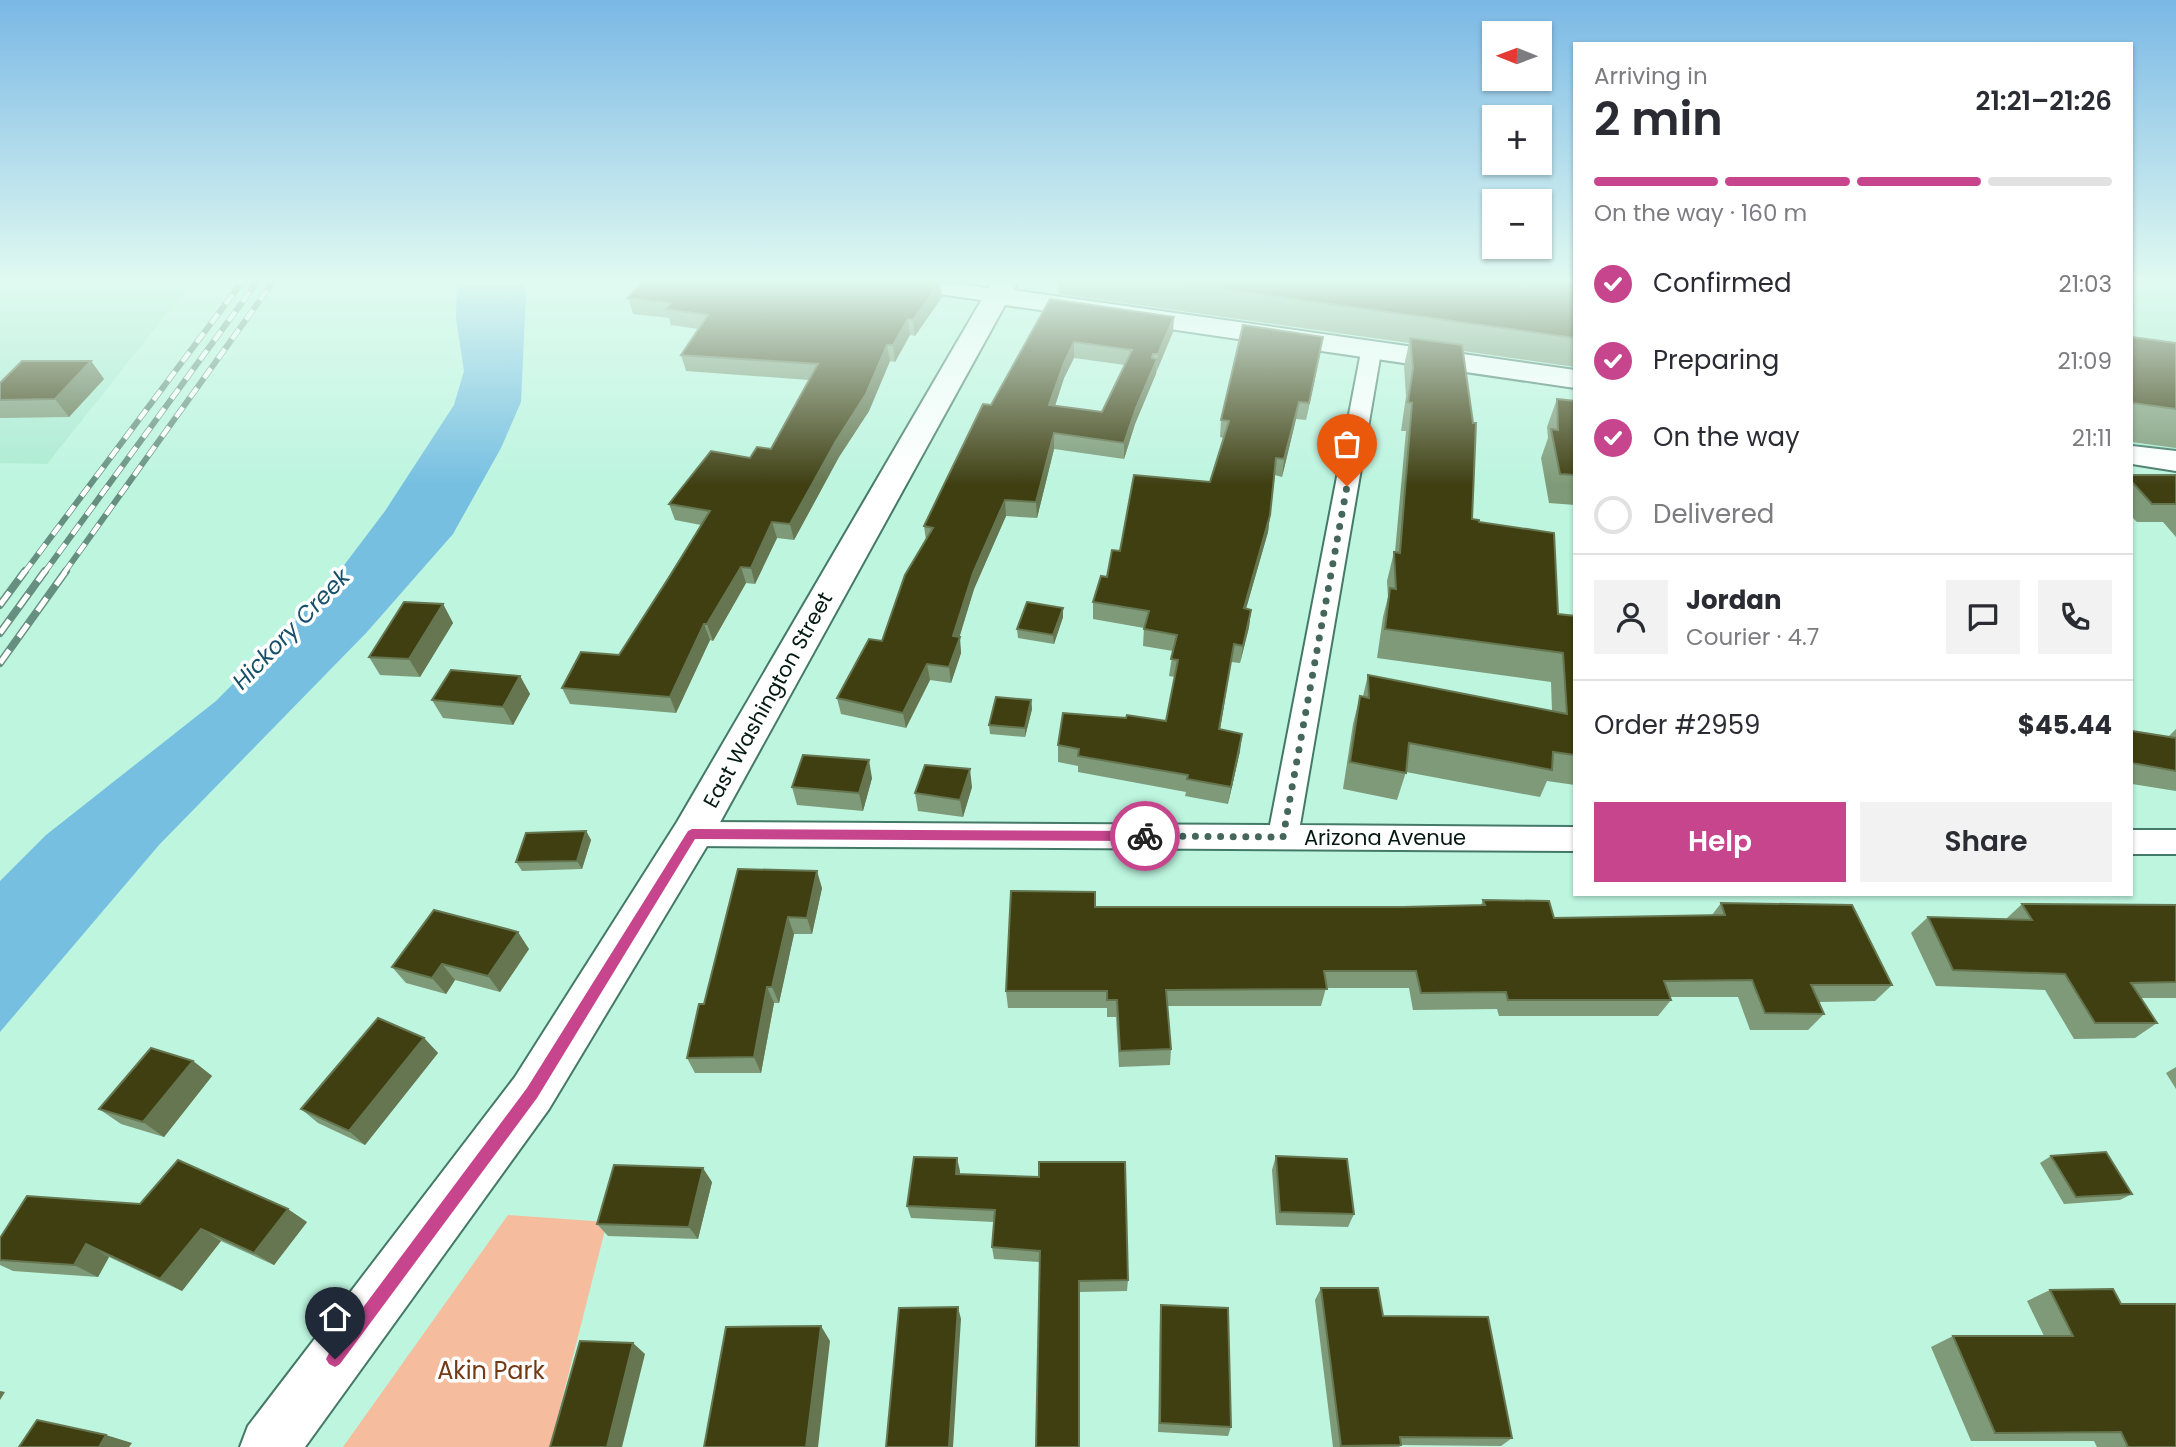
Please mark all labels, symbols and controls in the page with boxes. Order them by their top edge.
north arrow [1482,21,1552,91]
map controls [1482,21,1552,259]
text: Arriving in [1594,60,1708,92]
text: 21:21–21:26 [1975,83,2112,119]
text: 2 min [1594,87,1723,151]
button: + [1482,105,1552,175]
button: − [1482,189,1552,259]
text: On the way · 160 m [1594,197,1807,229]
icon: check [1594,265,1632,303]
text: Confirmed [1653,265,1791,301]
text: 21:03 [2059,268,2112,300]
icon: check [1594,342,1632,380]
text: Preparing [1653,342,1779,378]
text: 21:09 [2058,345,2112,377]
pin [1317,414,1377,486]
icon: check [1594,419,1632,457]
text: On the way [1653,419,1800,455]
text: 21:11 [2072,422,2112,454]
icon: bag [1328,425,1366,463]
text: Delivered [1653,496,1774,532]
water label: Hickory Creek [225,561,358,697]
button: person [1594,580,1668,654]
button: chat [1946,580,2020,654]
button: phone [2038,580,2112,654]
text: Jordan [1686,582,1782,618]
street label: East Washington Street [696,587,839,813]
text: Courier · 4.7 [1686,621,1819,653]
text: Order #2959 [1594,707,1760,743]
text: $45.44 [2018,707,2112,743]
courier [1110,801,1180,871]
button: Help [1594,802,1846,882]
button: Share [1860,802,2112,882]
icon: bike [1126,817,1164,855]
street label: Arizona Avenue [1304,823,1466,852]
pin [305,1287,365,1359]
icon: home [316,1298,354,1336]
park label: Akin Park [437,1354,545,1387]

